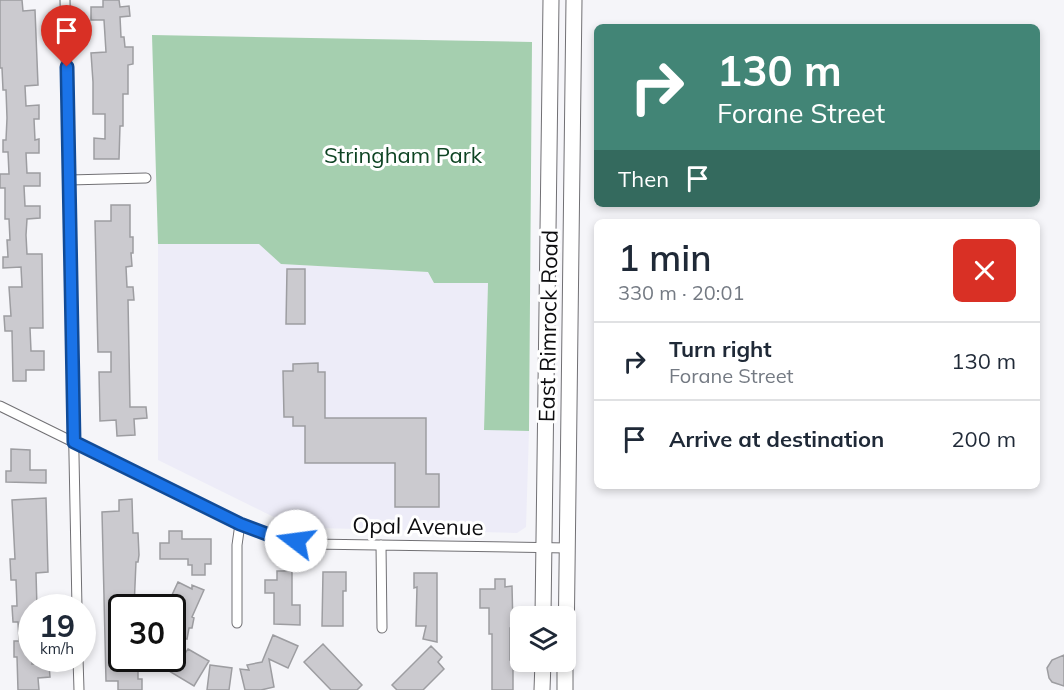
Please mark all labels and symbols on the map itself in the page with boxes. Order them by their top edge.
pin [41,5,92,67]
park label: Stringham Park [324,141,483,169]
street label: East Rimrock Road [532,230,564,422]
position arrow [264,509,328,573]
street label: Opal Avenue [352,511,484,541]
speed limit sign: 30 [108,594,186,672]

